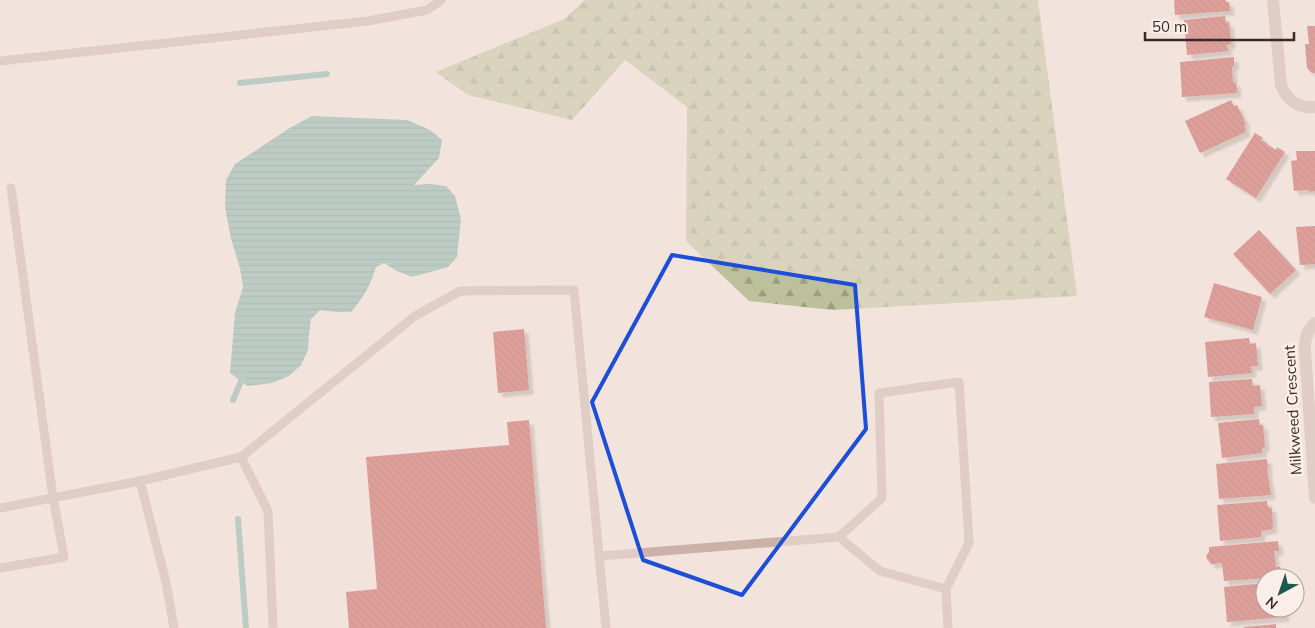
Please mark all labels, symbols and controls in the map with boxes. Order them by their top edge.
scale bar [1145,10,1294,42]
text: 50 m [1152,17,1187,36]
street label: Milkweed Crescent [1280,344,1305,476]
north arrow [1255,568,1305,618]
text: N [1262,593,1281,613]

